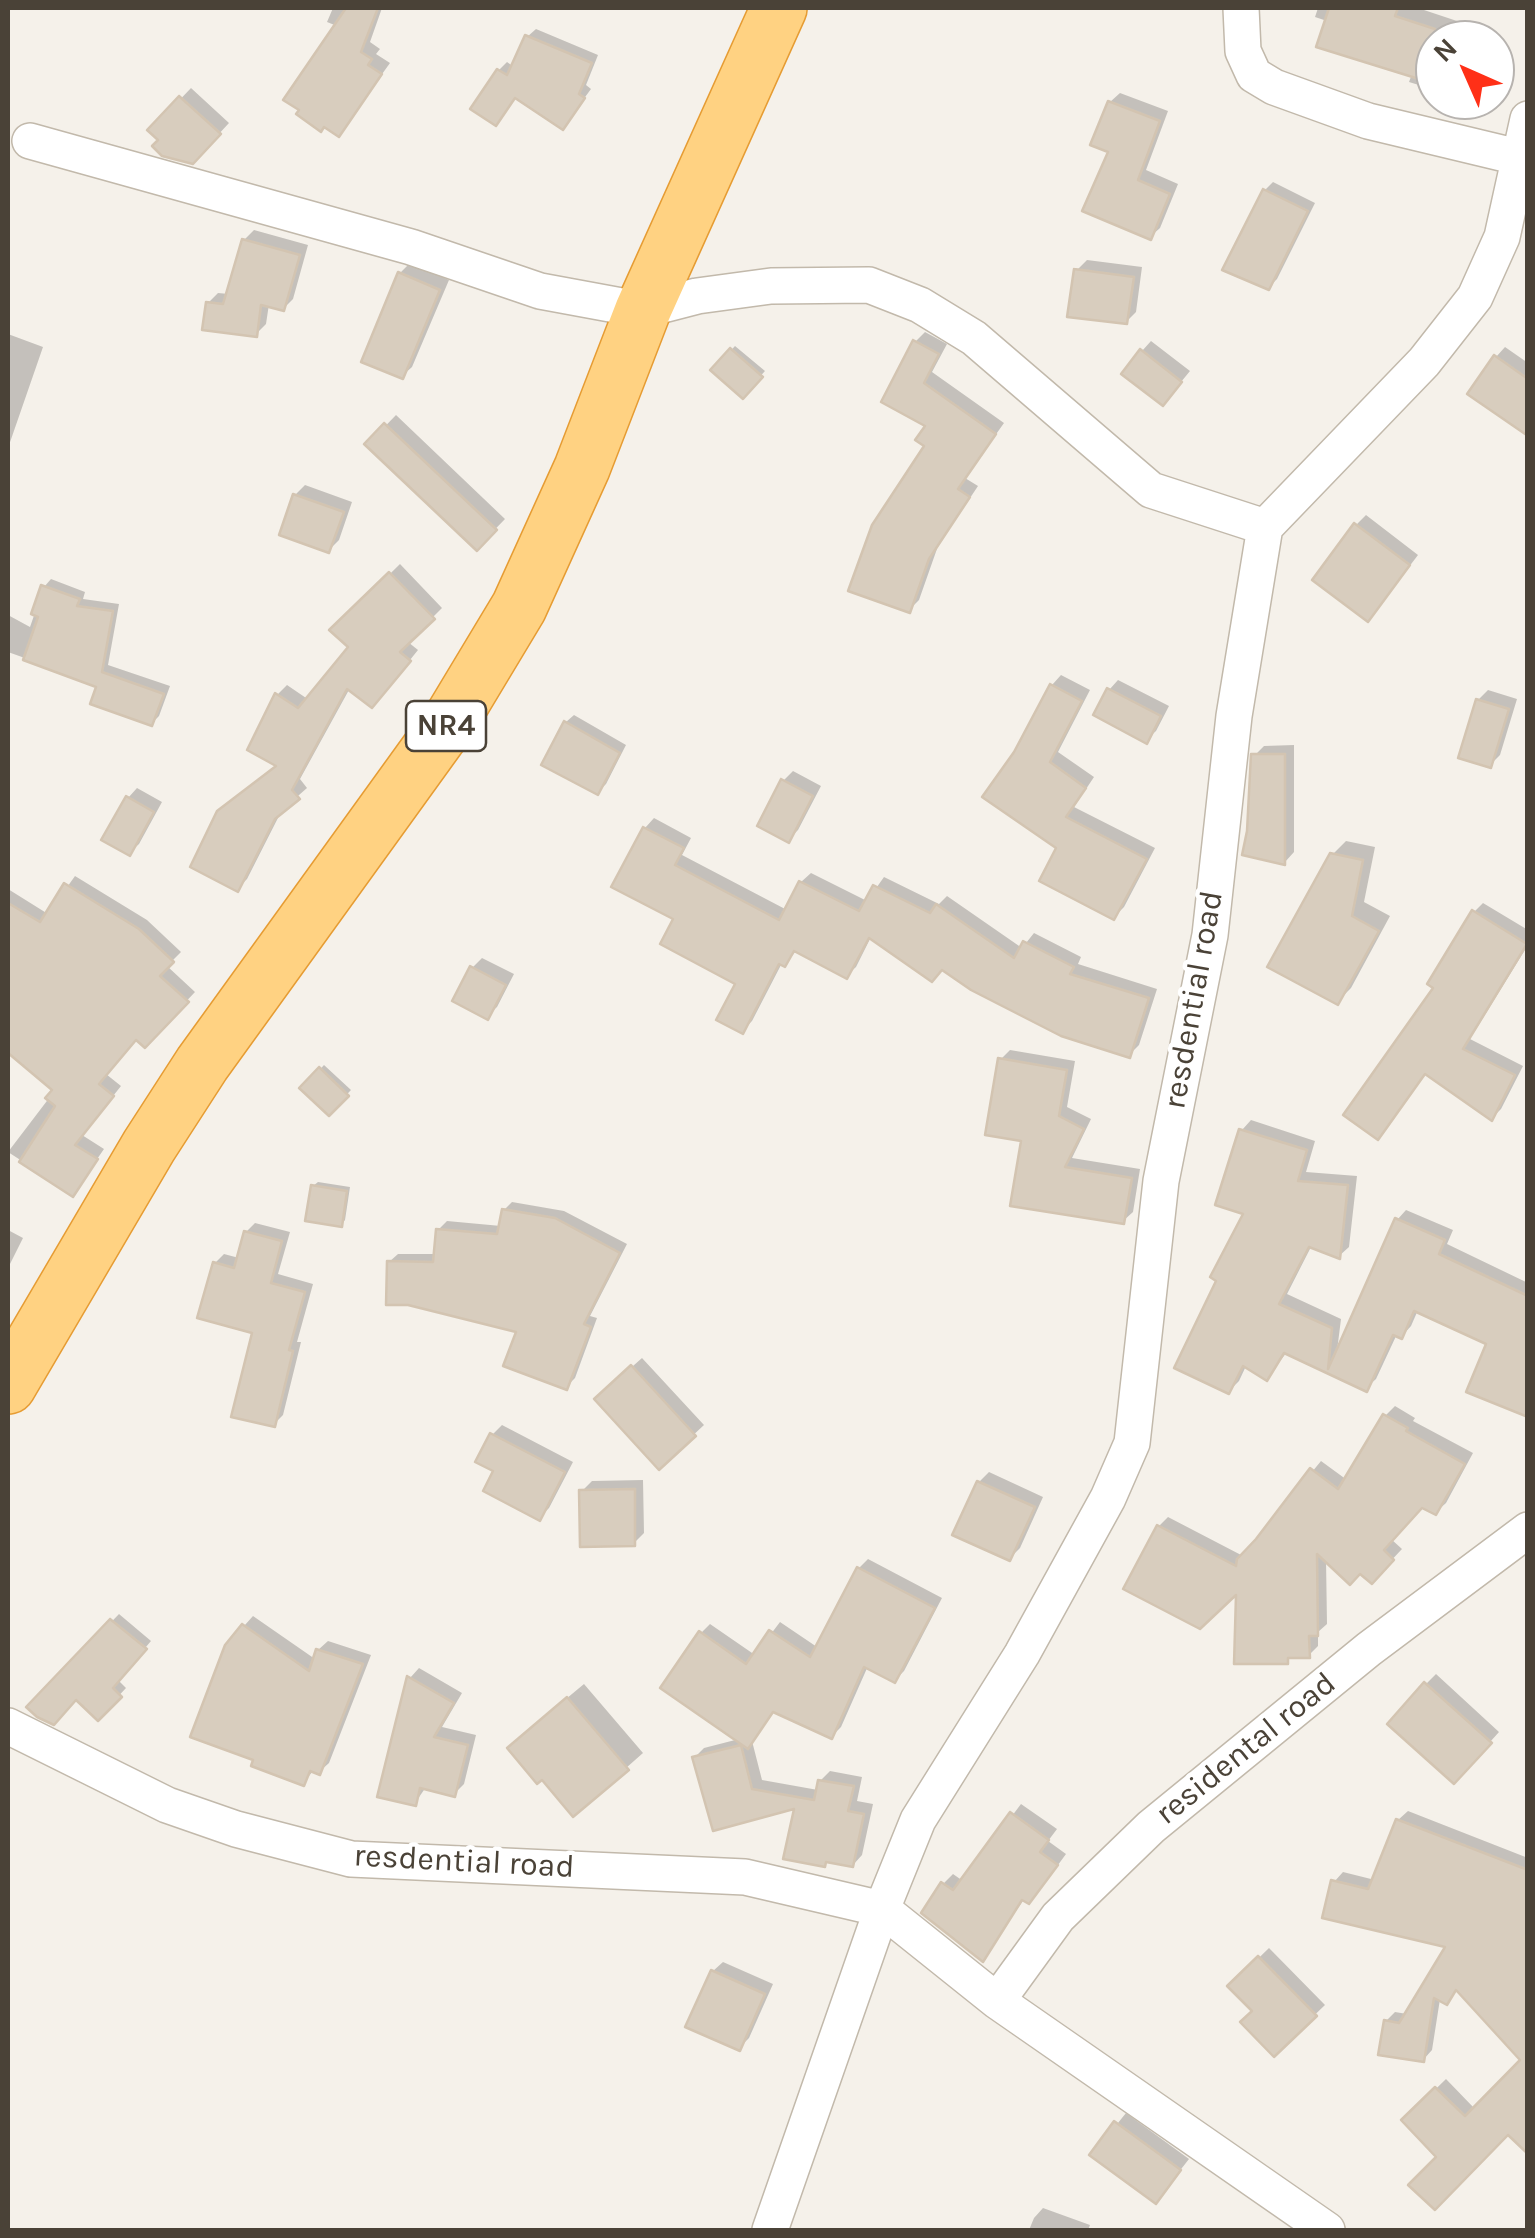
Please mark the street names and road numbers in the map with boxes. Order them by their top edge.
road number: NR4 [406,701,486,751]
street label: resdential road [1156,888,1232,1112]
street label: residental road [1148,1665,1344,1833]
street label: resdential road [353,1837,575,1887]

